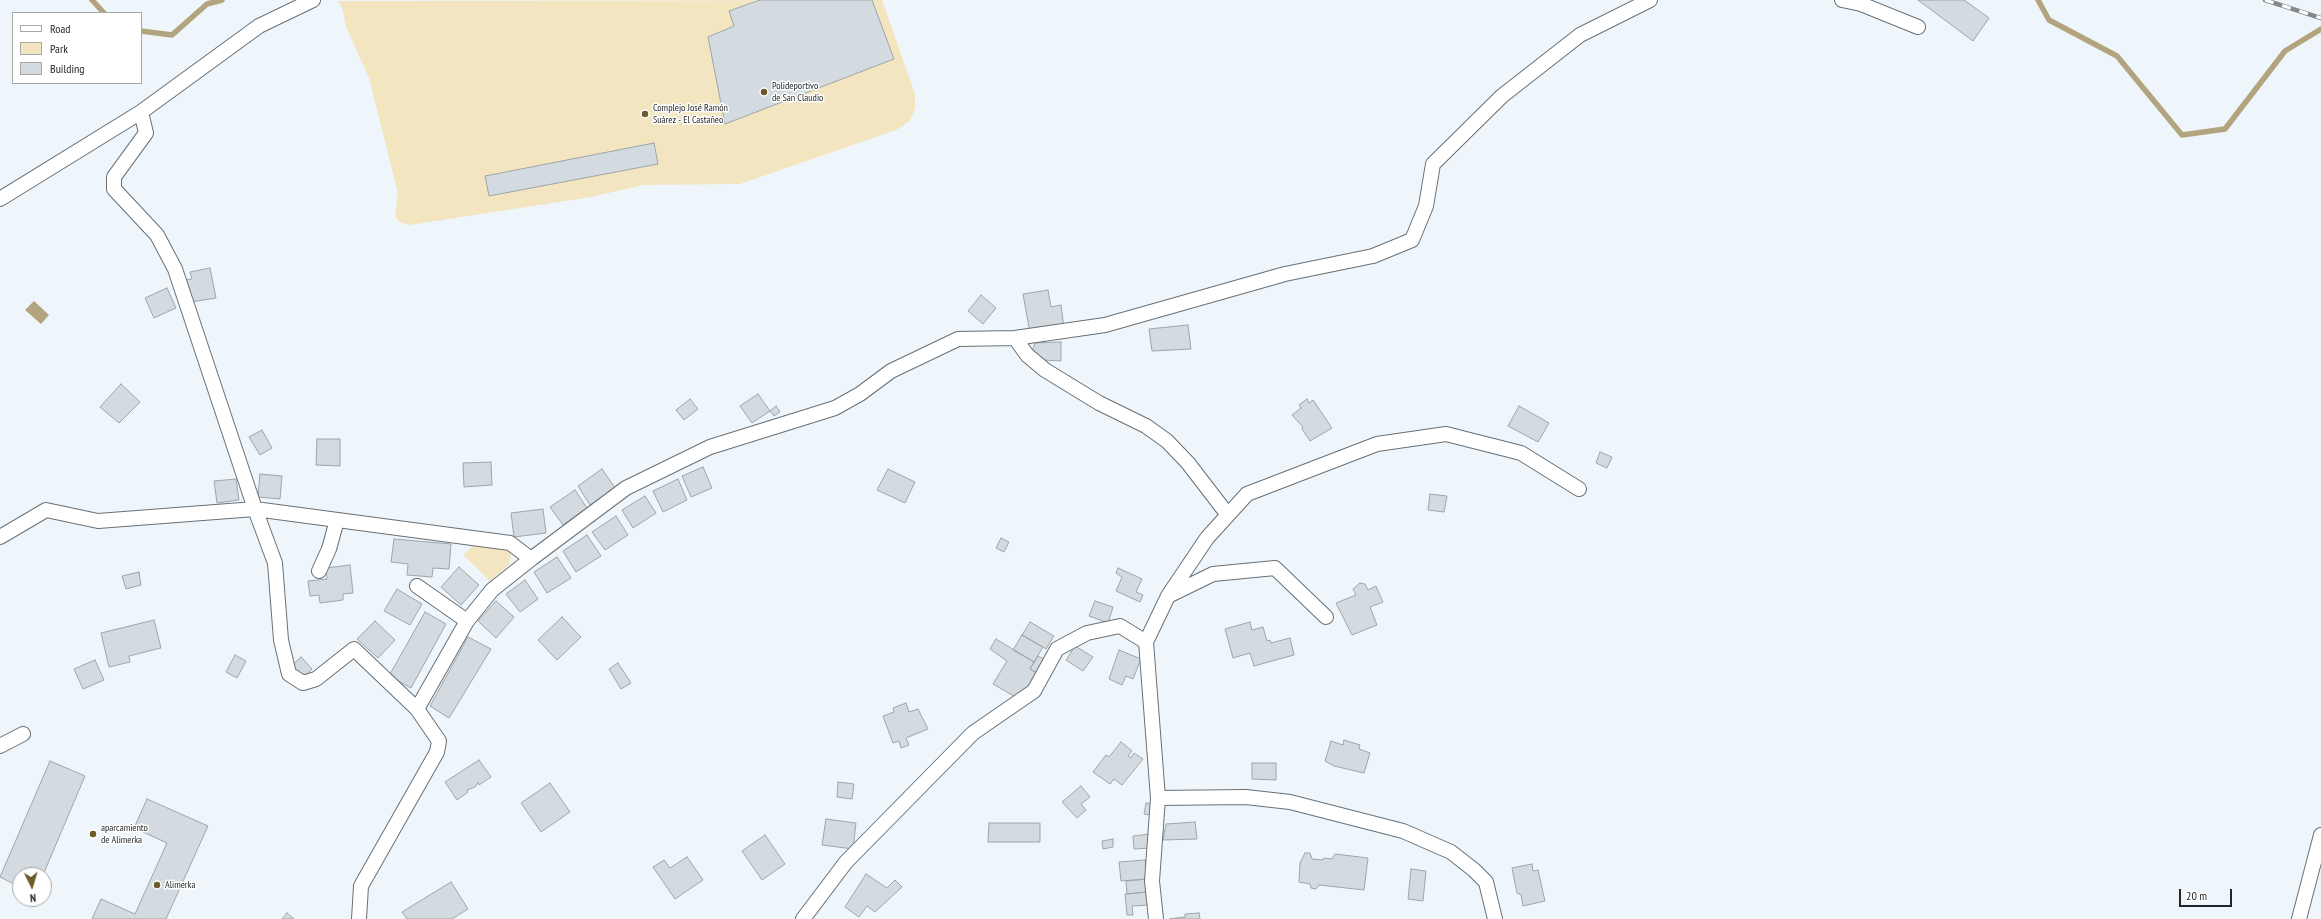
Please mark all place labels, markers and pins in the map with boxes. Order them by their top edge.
place label: Polideportivo de San Claudio [772,80,823,104]
marker: Polideportivo de San Claudio [759,87,769,97]
place label: Complejo José Ramón Suárez - El Castañeo [653,102,728,126]
marker: Complejo José Ramón Suárez - El Castañeo [640,109,650,119]
place label: aparcamiento de Alimerka [101,822,148,846]
marker: aparcamiento de Alimerka [88,829,98,839]
place label: Alimerka [165,879,195,891]
marker: Alimerka [152,880,162,890]

